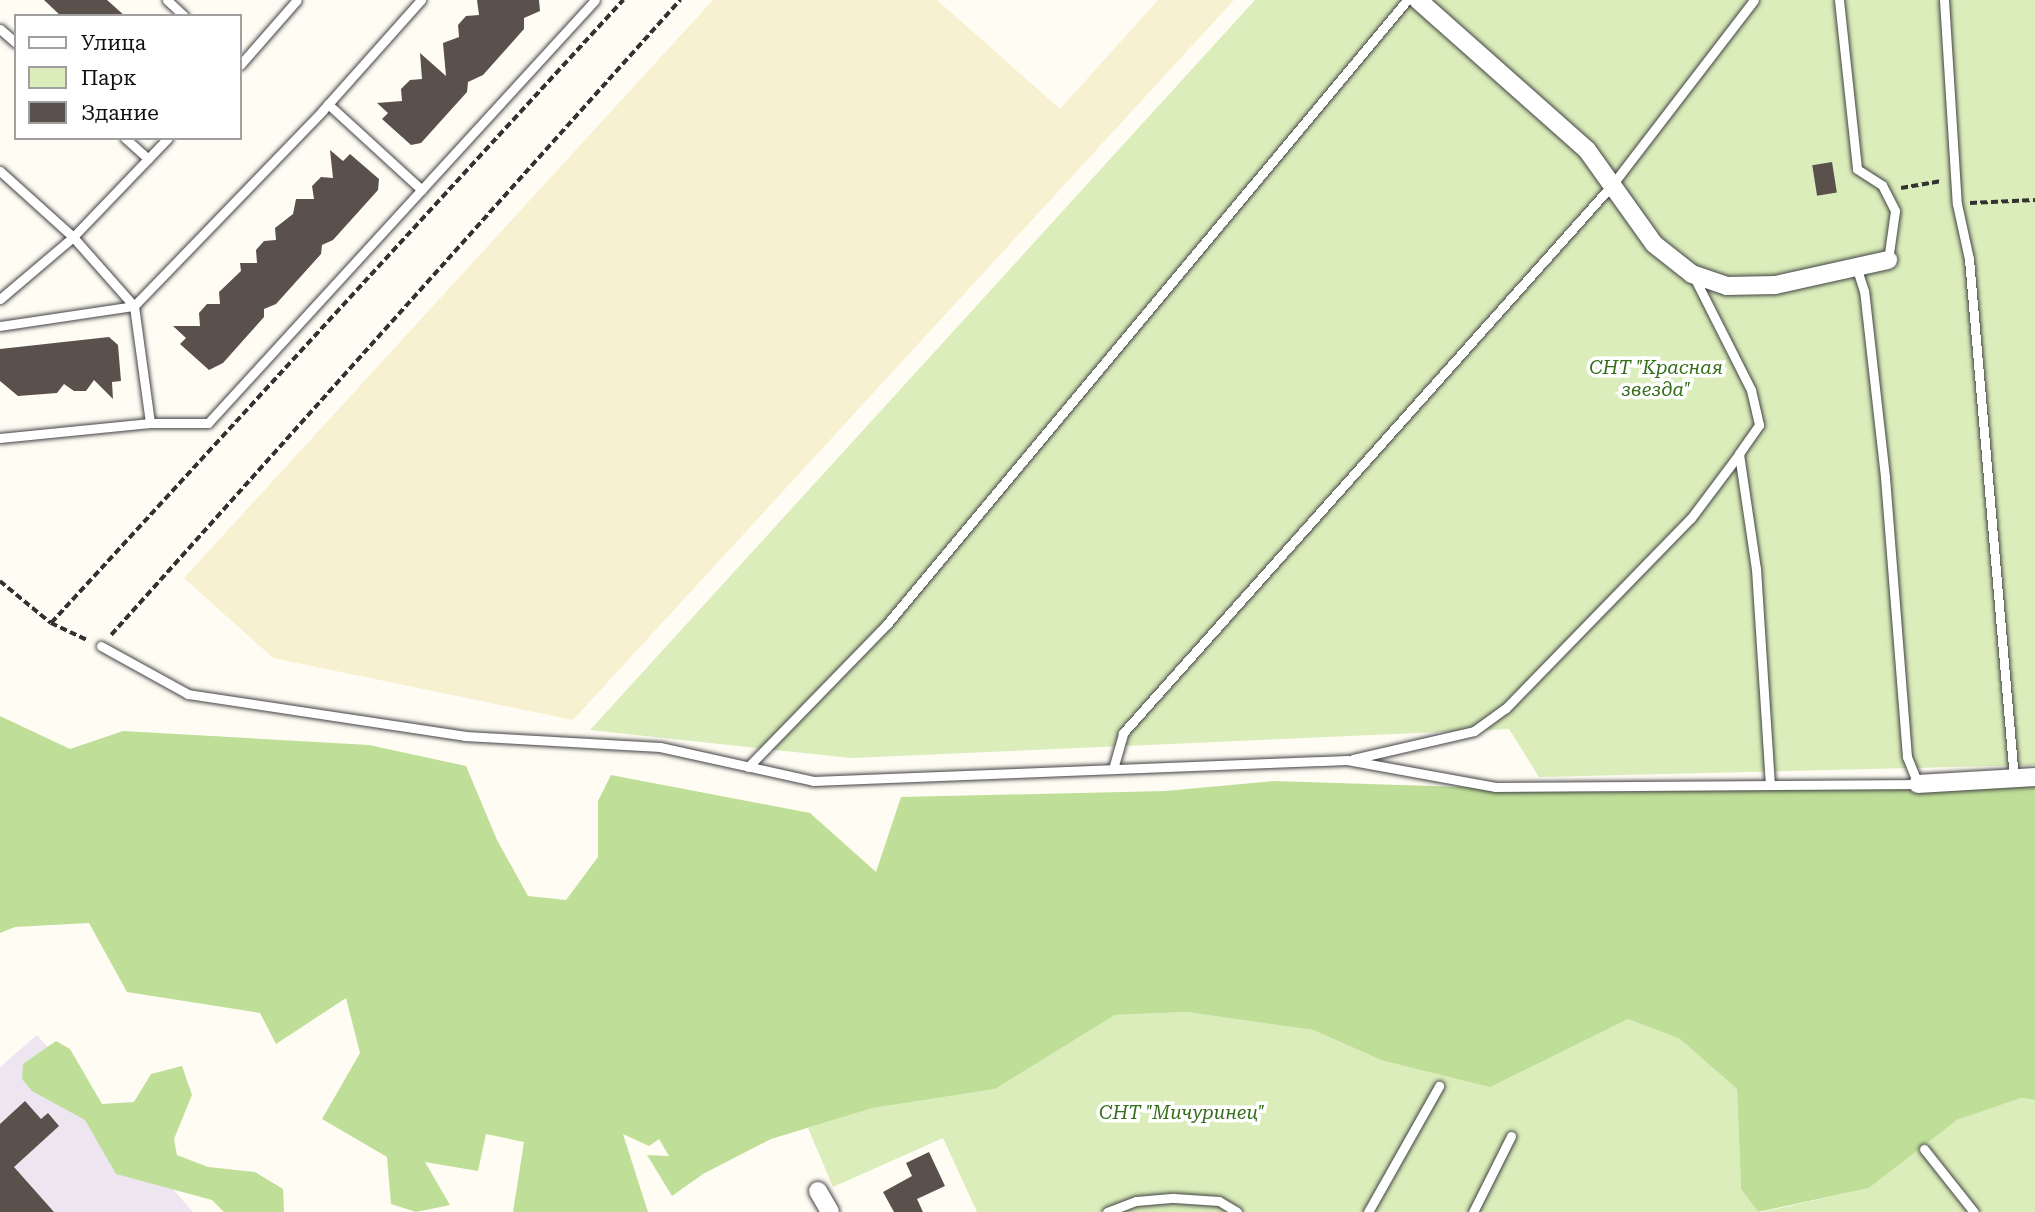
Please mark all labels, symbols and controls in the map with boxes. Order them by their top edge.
legend [14,14,242,140]
text: Улица [81,31,146,55]
text: Парк [81,66,137,90]
text: Здание [81,101,159,125]
park label: СНТ "Красная звезда" [1589,357,1723,401]
park label: СНТ "Мичуринец" [1099,1102,1265,1124]

